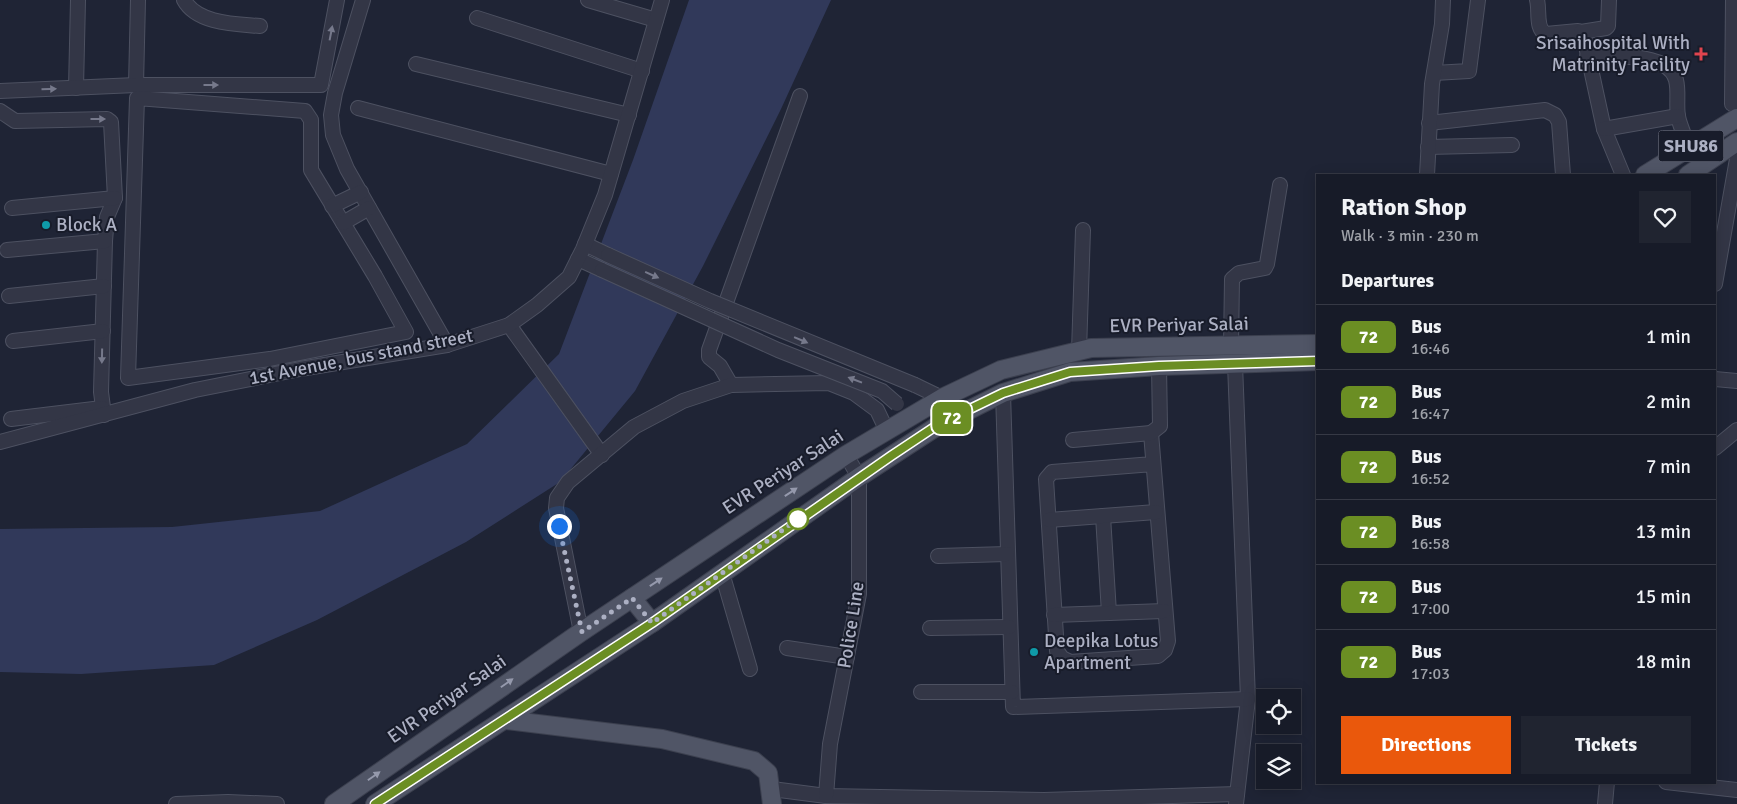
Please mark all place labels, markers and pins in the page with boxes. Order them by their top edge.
place label: Srisaihospital With Matrinity Facility [1536,31,1690,77]
marker: Srisaihospital With Matrinity Facility [1694,47,1708,61]
place label: Block A [56,213,117,237]
marker: Block A [40,219,52,231]
unlabelled marker [787,508,809,530]
place label: Deepika Lotus Apartment [1044,629,1158,675]
marker: Deepika Lotus Apartment [1028,646,1040,658]

